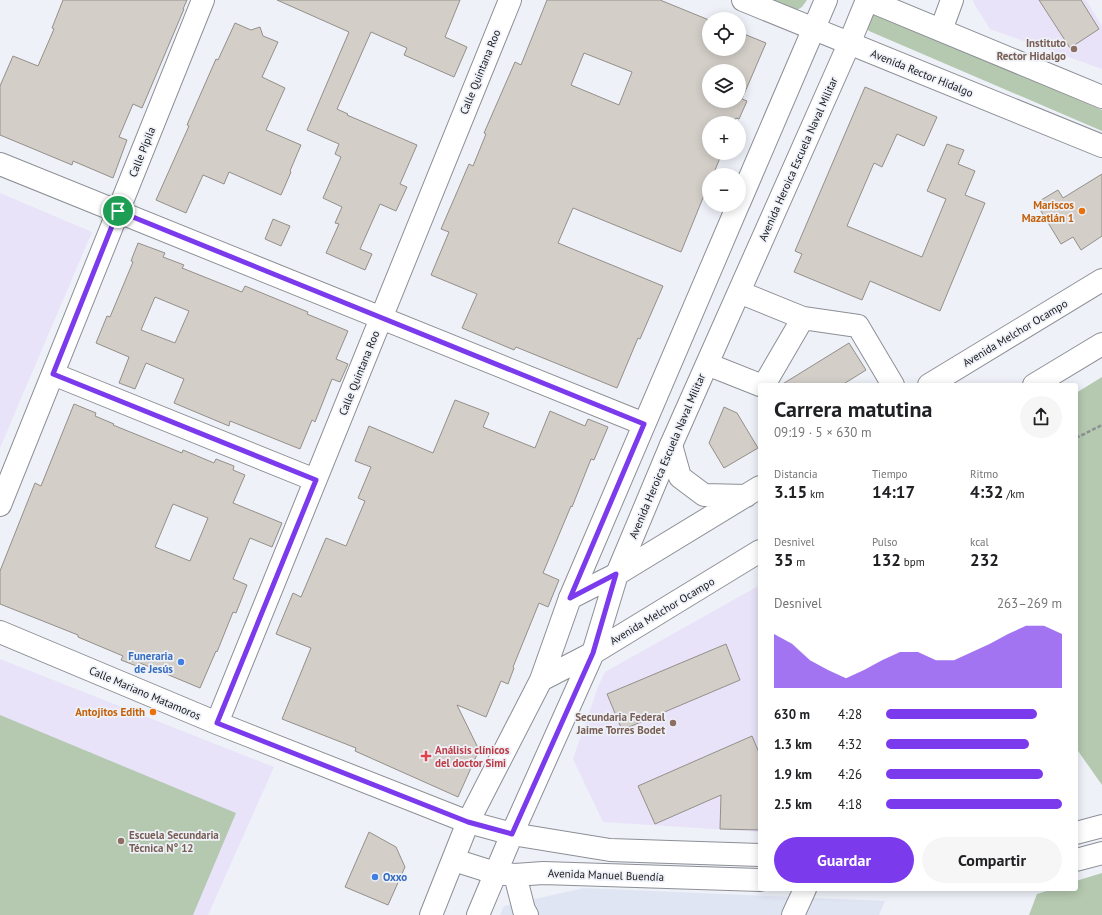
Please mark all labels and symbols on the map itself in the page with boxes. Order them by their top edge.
street label: Calle Quintana Roo [457,27,503,116]
place label: Instituto Rector Hidalgo [997,36,1066,63]
marker: Instituto Rector Hidalgo [1069,44,1079,54]
street label: Avenida Rector Hidalgo [869,46,975,100]
street label: Avenida Heroica Escuela Naval Militar [755,75,841,243]
street label: Calle Pípila [126,125,158,179]
pin [101,194,135,228]
place label: Mariscos Mazatlán 1 [1022,198,1074,225]
marker: Mariscos Mazatlán 1 [1077,206,1087,216]
street label: Avenida Melchor Ocampo [960,296,1070,370]
street label: Calle Quintana Roo [336,328,382,417]
street label: Avenida Heroica Escuela Naval Militar [626,371,708,541]
street label: Avenida Melchor Ocampo [607,574,717,648]
place label: Funeraria de Jesús [128,649,173,676]
marker: Funeraria de Jesús [176,657,186,667]
street label: Calle Mariano Matamoros [87,663,203,723]
place label: Antojitos Edith [75,705,145,719]
marker: Antojitos Edith [148,707,158,717]
place label: Secundaria Federal Jaime Torres Bodet [575,710,666,737]
marker: Secundaria Federal Jaime Torres Bodet [668,718,678,728]
place label: Análisis clínicos del doctor Simi [435,743,510,770]
marker: Análisis clínicos del doctor Simi [420,750,432,762]
place label: Escuela Secundaria Técnica N° 12 [129,828,219,855]
marker: Escuela Secundaria Técnica N° 12 [116,836,126,846]
street label: Avenida Manuel Buendía [548,866,664,884]
place label: Oxxo [383,870,407,884]
marker: Oxxo [370,872,380,882]

